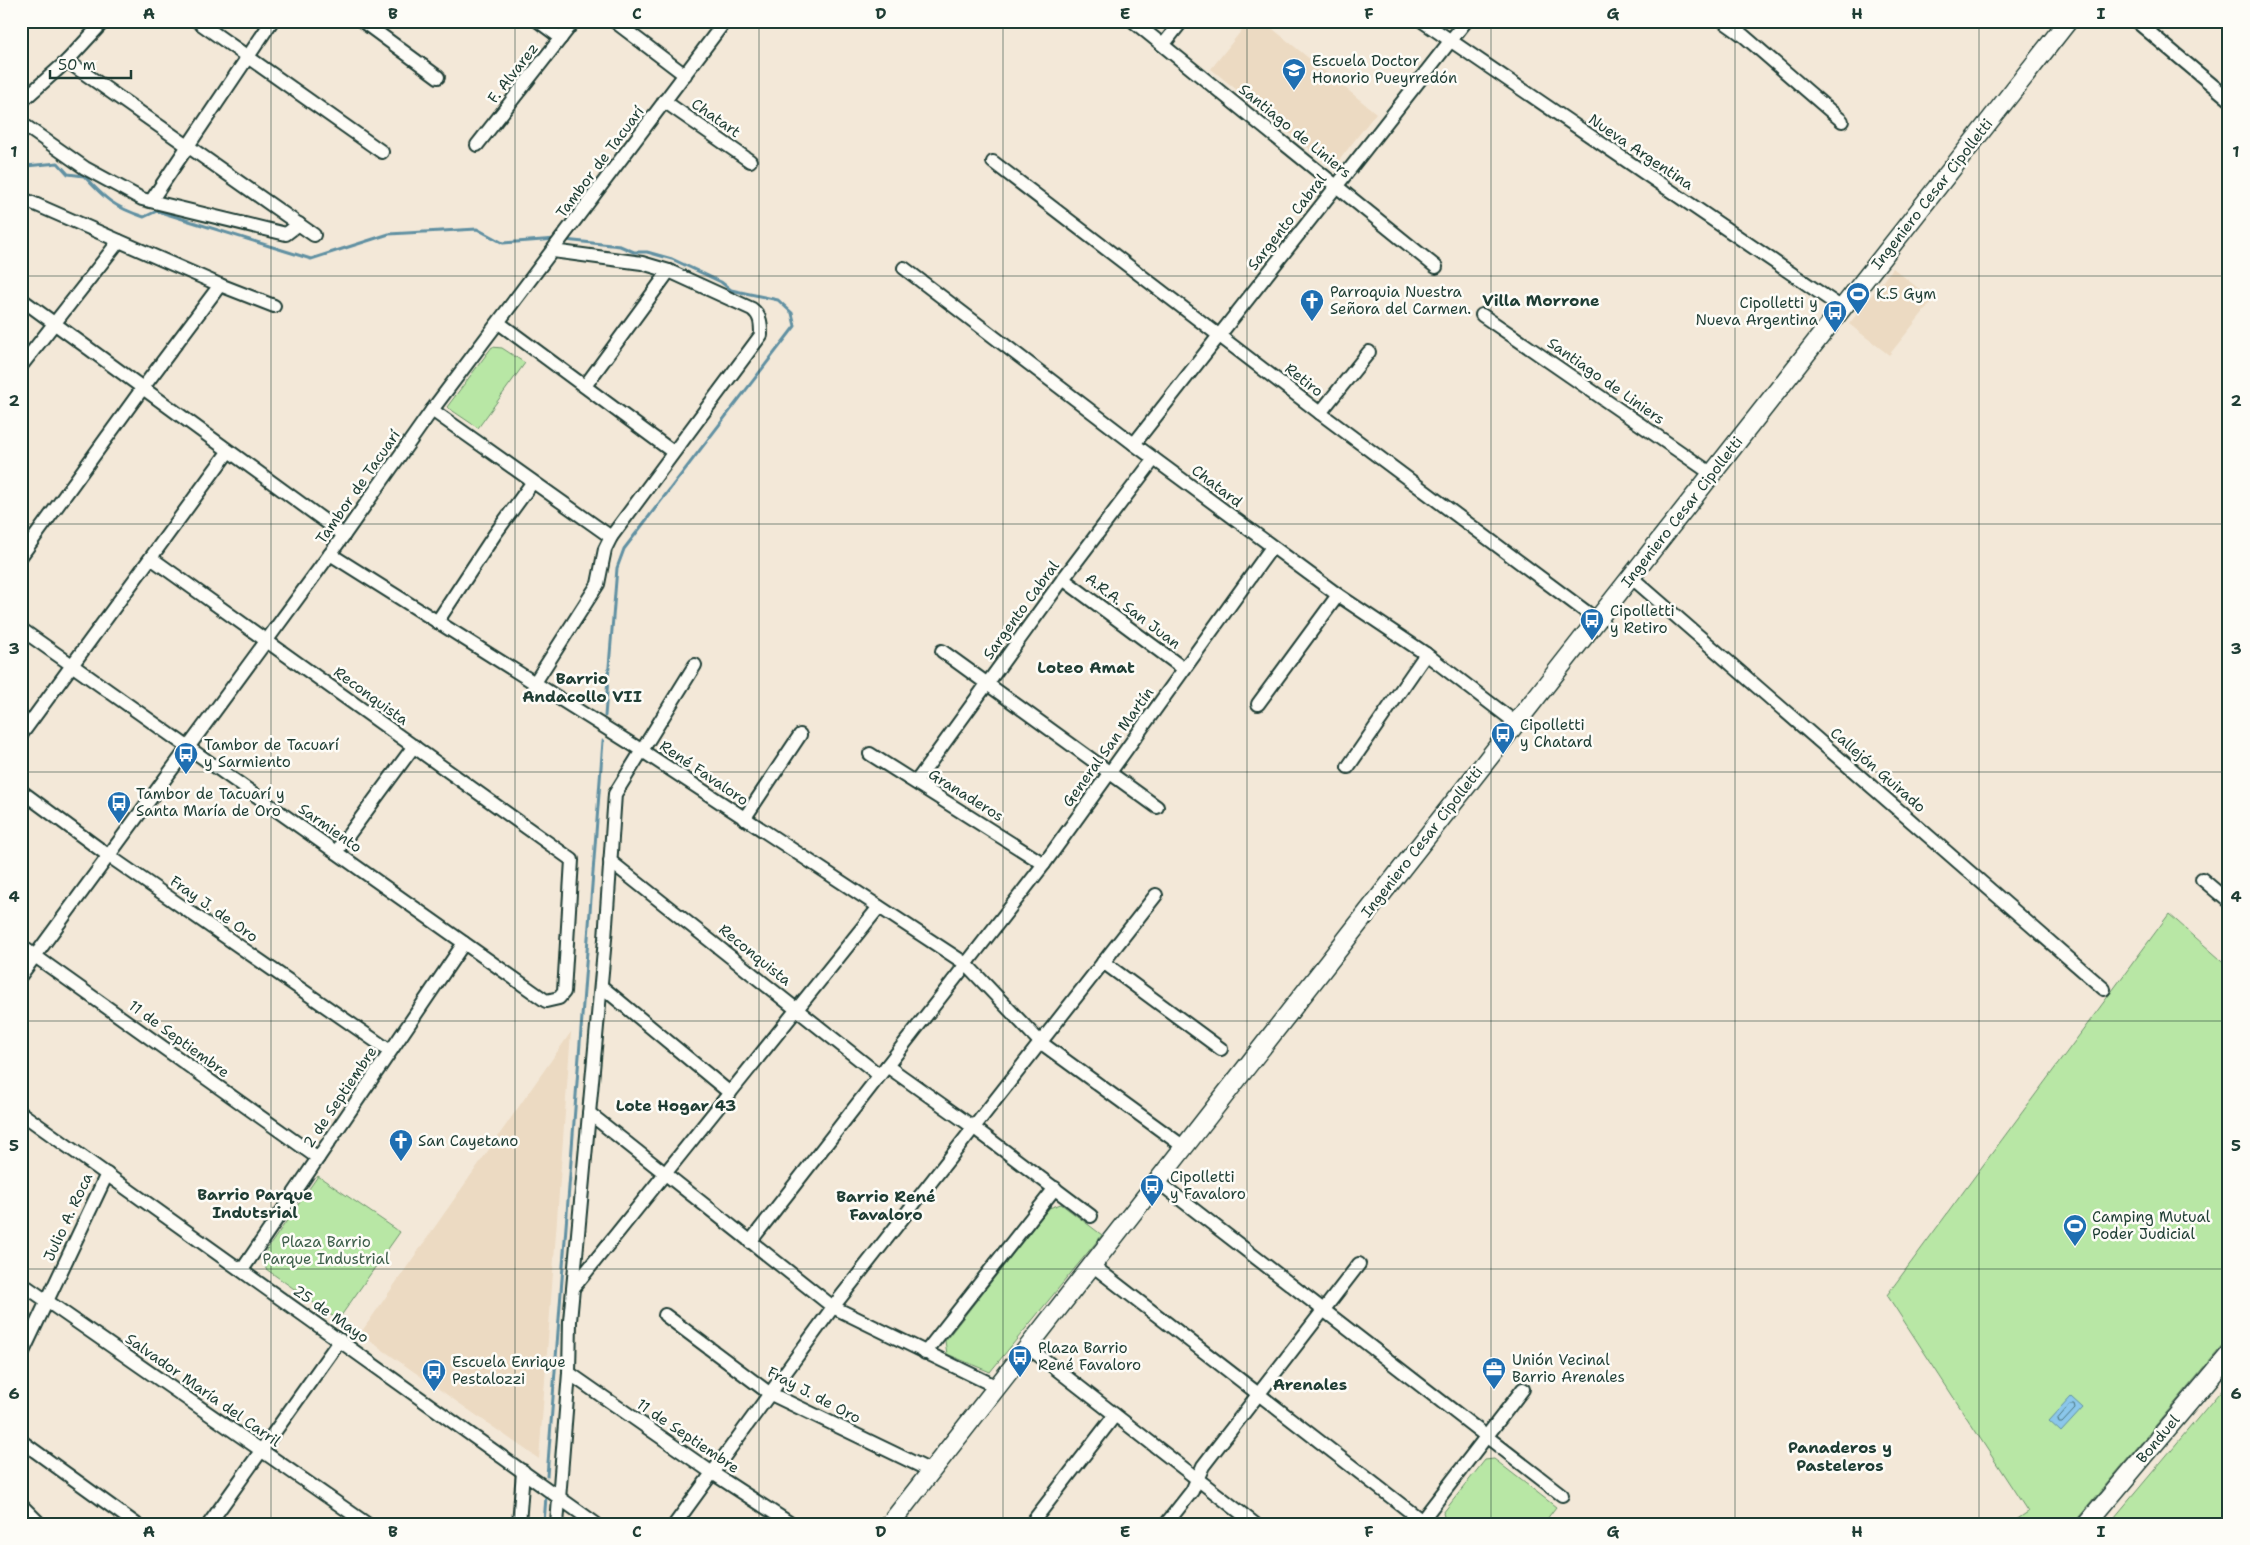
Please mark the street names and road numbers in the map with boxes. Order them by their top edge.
street label: F. Alvarez [483,39,543,107]
street label: Santiago de Liniers [1235,79,1355,183]
street label: Chatart [687,94,745,142]
street label: Tambor de Tacuarí [551,102,649,222]
street label: Nueva Argentina [1585,109,1698,195]
street label: Ingeniero Cesar Cipolletti [1867,114,1997,274]
street label: Sargento Cabral [1243,169,1331,274]
street label: Santiago de Liniers [1543,333,1669,429]
street label: Retiro [1281,359,1327,401]
street label: Tambor de Tacuarí [311,425,405,548]
street label: Ingeniero Cesar Cipolletti [1617,432,1747,592]
street label: Chatard [1188,460,1247,512]
street label: Sargento Cabral [978,556,1064,663]
street label: A.R.A. San Juan [1081,569,1185,653]
street label: Reconquista [330,662,413,730]
street label: General San Martín [1058,683,1158,811]
street label: Callejón Guirado [1826,723,1930,817]
street label: René Favaloro [656,736,752,810]
street label: Ingeniero Cesar Cipolletti [1357,762,1487,922]
street label: Granaderos [925,764,1007,826]
street label: Sarmiento [294,799,366,857]
street label: Fray J. de Oro [166,871,262,947]
street label: Reconquista [715,920,796,991]
street label: 11 de Septiembre [125,996,233,1082]
street label: 2 de Septiembre [299,1042,381,1152]
street label: Julio A. Roca [39,1169,97,1264]
street label: 25 de Mayo [289,1280,373,1348]
street label: Salvador María del Carril [121,1329,285,1452]
street label: Fray J. de Oro [764,1362,864,1428]
street label: 11 de Septiembre [633,1394,743,1478]
street label: Bonduel [2132,1410,2185,1468]

